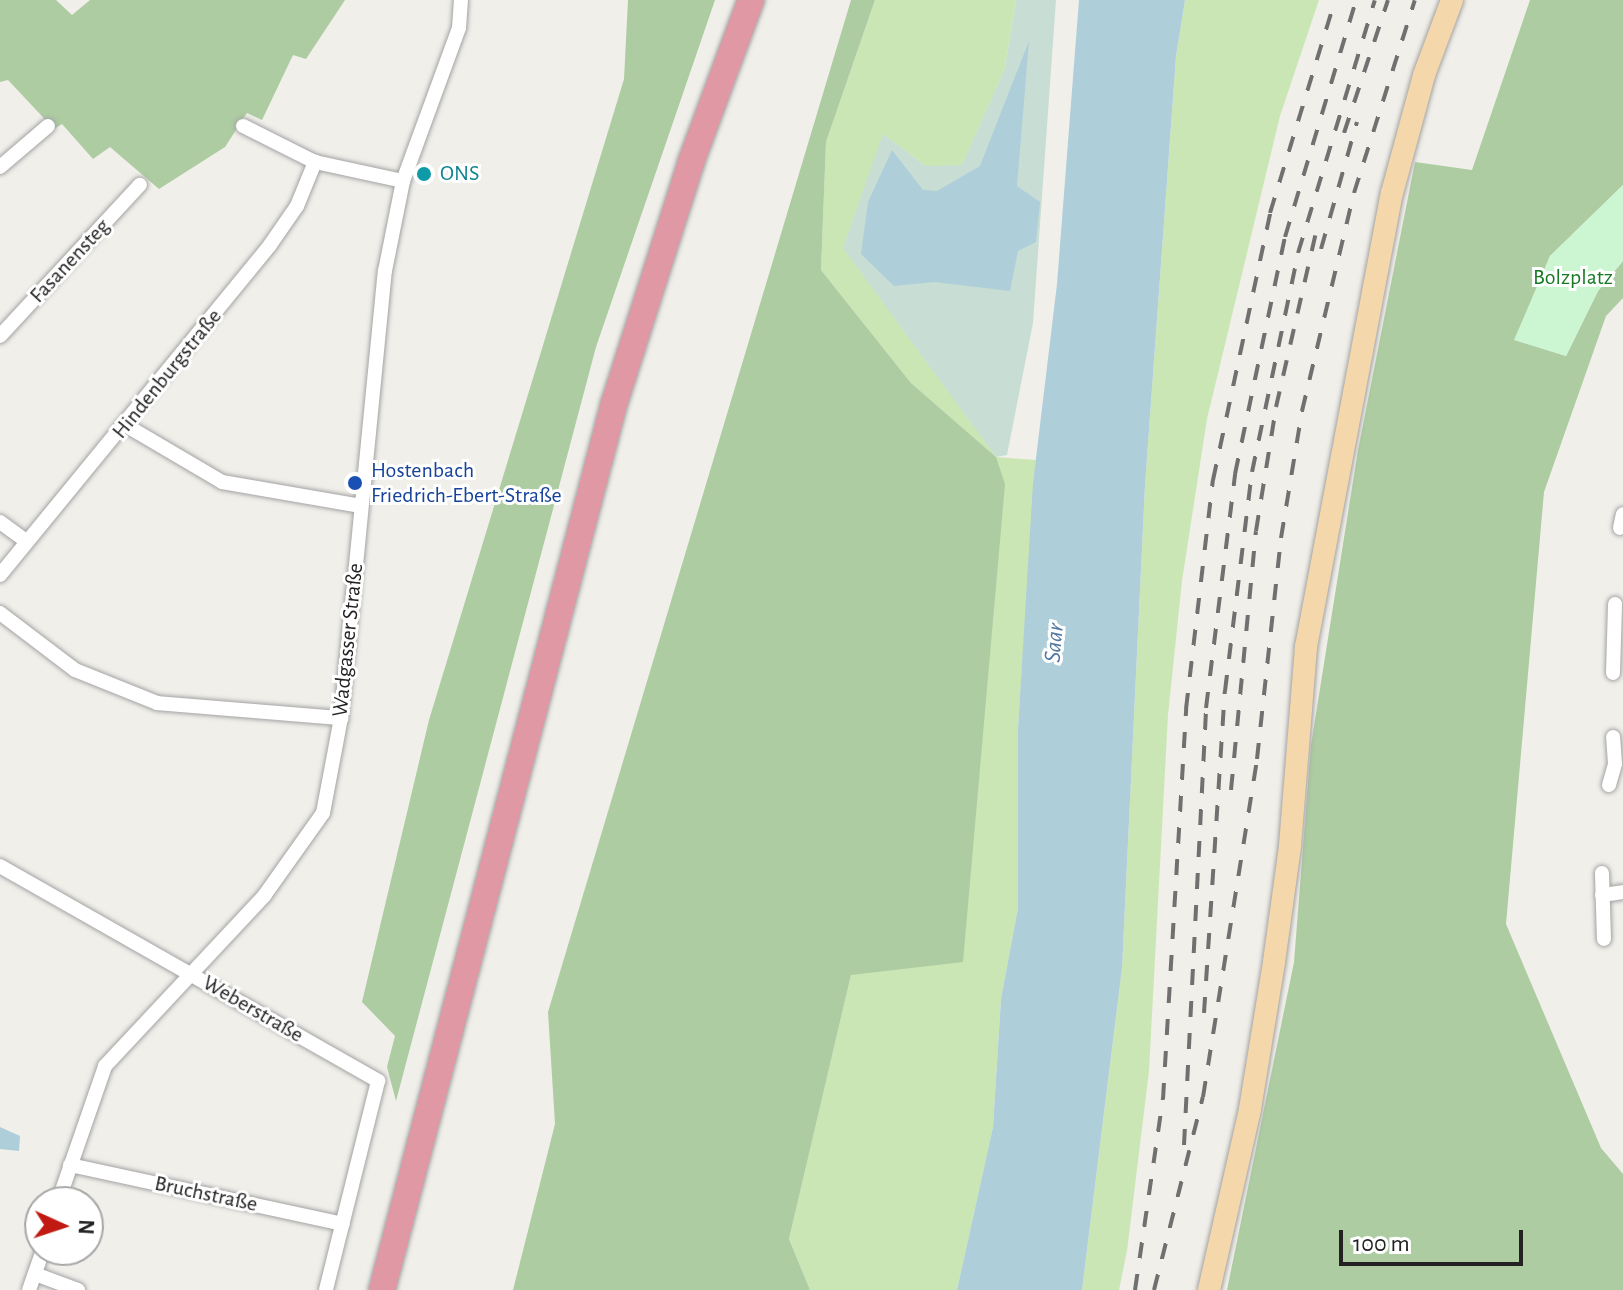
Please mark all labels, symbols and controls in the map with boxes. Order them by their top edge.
place label: ONS [440,161,479,187]
marker: ONS [415,165,433,183]
street label: Fasanensteg [24,213,116,309]
park label: Bolzplatz [1533,265,1613,291]
street label: Hindenburgstraße [107,304,227,444]
place label: Hostenbach Friedrich-Ebert-Straße [371,457,562,508]
marker: Hostenbach Friedrich-Ebert-Straße [346,474,364,492]
street label: Wadgasser Straße [327,562,369,718]
water label: Saar [1039,622,1071,664]
street label: Weberstraße [198,970,308,1048]
street label: Bruchstraße [152,1170,260,1218]
north arrow [24,1186,104,1266]
scale bar [1343,1214,1527,1264]
text: N [75,1219,97,1235]
text: 100 m [1353,1232,1410,1256]

